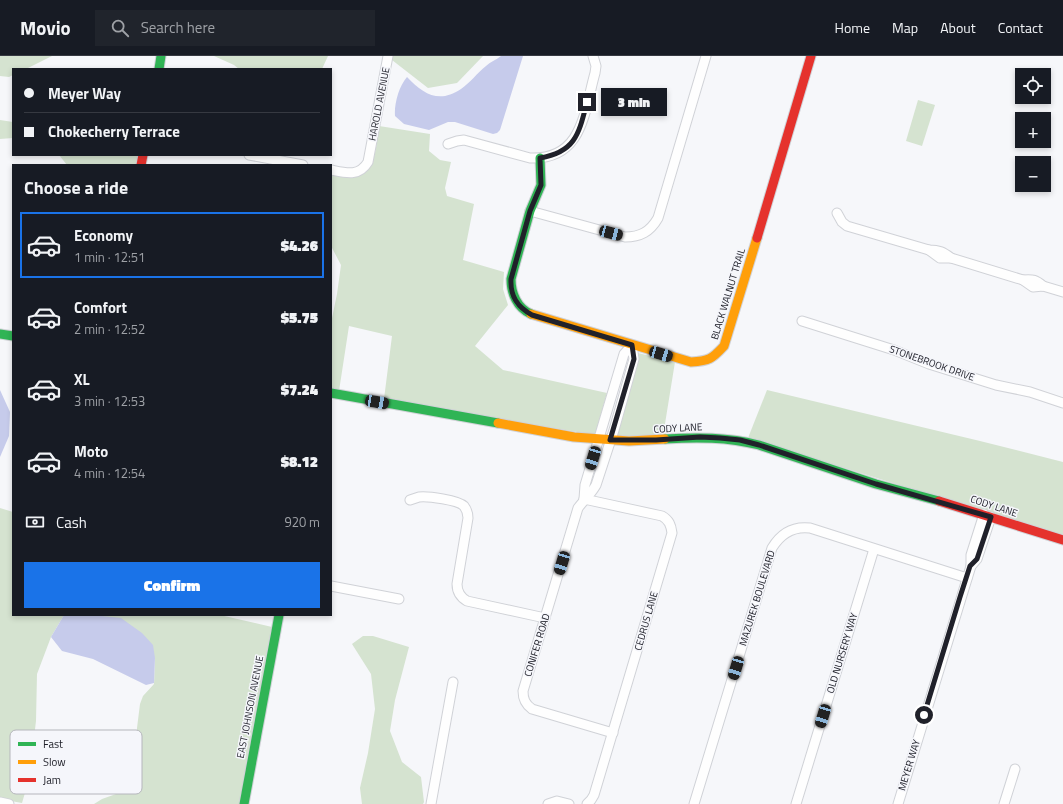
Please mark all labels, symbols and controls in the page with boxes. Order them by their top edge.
search box [95,10,375,46]
text: Movio [20,13,71,42]
text: Search here [141,16,215,39]
icon: search [109,17,131,39]
text: Home [835,17,870,38]
text: Map [892,17,918,38]
text: About [940,17,976,38]
text: Contact [998,17,1043,38]
street label: HAROLD AVENUE [365,65,394,142]
map controls [1015,68,1051,192]
button: locate [1015,68,1051,104]
text: Meyer Way [48,82,121,105]
callout: 3 min [601,88,667,116]
text: 3 min [618,92,650,112]
route end [578,93,596,111]
button: + [1015,112,1051,148]
text: Chokecherry Terrace [48,120,180,143]
button: − [1015,156,1051,192]
text: Choose a ride [24,174,128,201]
text: Economy [74,224,133,247]
car [598,224,624,242]
icon: car [26,227,62,263]
text: $4.26 [281,234,318,257]
street label: BLACK WALNUT TRAIL [707,246,749,341]
text: 1 min · 12:51 [74,247,145,267]
text: Comfort [74,296,127,319]
icon: car [26,299,62,335]
text: $5.75 [281,306,318,329]
text: 2 min · 12:52 [74,319,145,339]
street label: STONEBROOK DRIVE [887,341,977,385]
car [648,345,674,363]
text: XL [74,368,90,391]
icon: car [26,371,62,407]
text: $7.24 [281,378,318,401]
text: 3 min · 12:53 [74,391,145,411]
car [364,394,390,410]
street label: CODY LANE [653,419,703,437]
text: Moto [74,440,108,463]
icon: car [26,443,62,479]
car [584,445,602,471]
text: $8.12 [281,450,318,473]
text: 4 min · 12:54 [74,463,145,483]
street label: CODY LANE [969,491,1020,521]
icon: cash [24,511,46,533]
text: Cash [56,511,87,534]
text: 920 m [284,512,320,532]
street label: MAZUREK BOULEVARD [735,548,779,648]
car [553,550,571,576]
button: Confirm [24,562,320,608]
street label: CEDRUS LANE [630,589,662,652]
street label: OLD NURSERY WAY [823,610,862,695]
street label: CONIFER ROAD [520,612,554,678]
street label: EAST JOHNSON AVENUE [233,654,267,759]
car [727,655,745,681]
car [814,703,832,729]
route start [915,706,933,724]
legend [10,730,142,794]
text: Fast [43,736,63,752]
street label: MEYER WAY [894,737,924,792]
text: Slow [43,754,66,770]
text: Jam [43,772,61,788]

